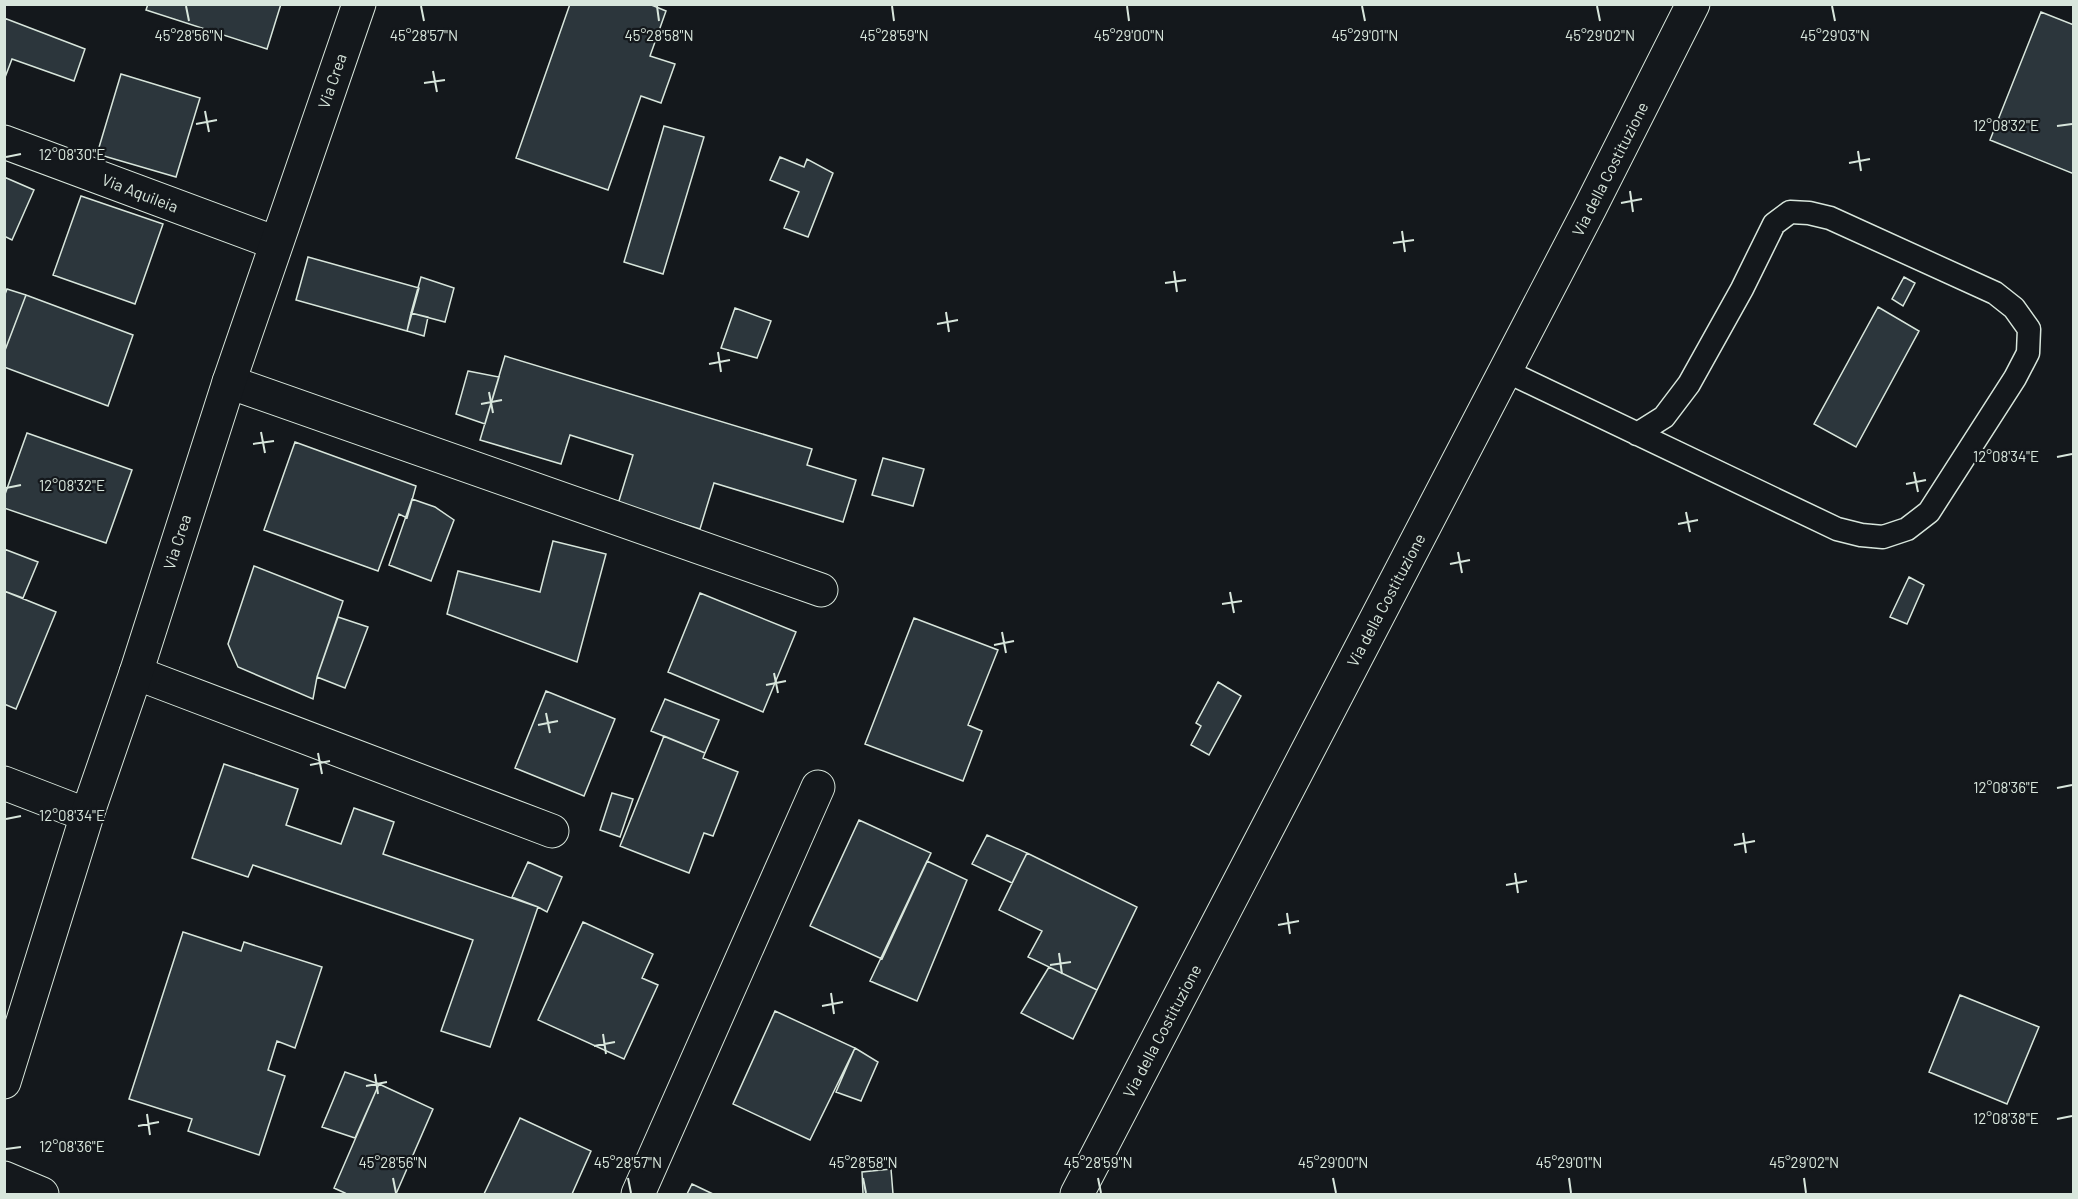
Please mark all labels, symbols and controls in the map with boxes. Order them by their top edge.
text: 45°28'56"N [154,26,224,44]
text: 45°28'57"N [390,26,458,44]
text: 45°28'58"N [624,26,694,44]
text: 45°28'59"N [859,26,929,44]
text: 45°29'00"N [1094,26,1164,44]
text: 45°29'01"N [1332,26,1398,44]
text: 45°29'02"N [1565,26,1635,44]
text: 45°29'03"N [1800,26,1870,44]
street label: Via Crea [313,51,350,111]
street label: Via della Costituzione [1567,98,1652,239]
text: 12°08'32"E [1973,116,2039,134]
text: 12°08'30"E [39,145,105,163]
street label: Via Aquileia [99,169,181,216]
text: 12°08'34"E [1973,447,2039,465]
text: 12°08'32"E [39,476,105,494]
street label: Via Crea [159,512,194,572]
street label: Via della Costituzione [1342,530,1429,670]
text: 12°08'36"E [1973,778,2039,796]
text: 12°08'34"E [39,806,105,824]
street label: Via della Costituzione [1118,961,1205,1101]
text: 12°08'38"E [1973,1109,2039,1127]
text: 12°08'36"E [39,1137,105,1155]
text: 45°28'56"N [358,1153,428,1171]
text: 45°28'57"N [594,1153,662,1171]
text: 45°28'58"N [828,1153,898,1171]
text: 45°28'59"N [1063,1153,1133,1171]
text: 45°29'00"N [1298,1153,1368,1171]
text: 45°29'01"N [1536,1153,1602,1171]
text: 45°29'02"N [1769,1153,1839,1171]

